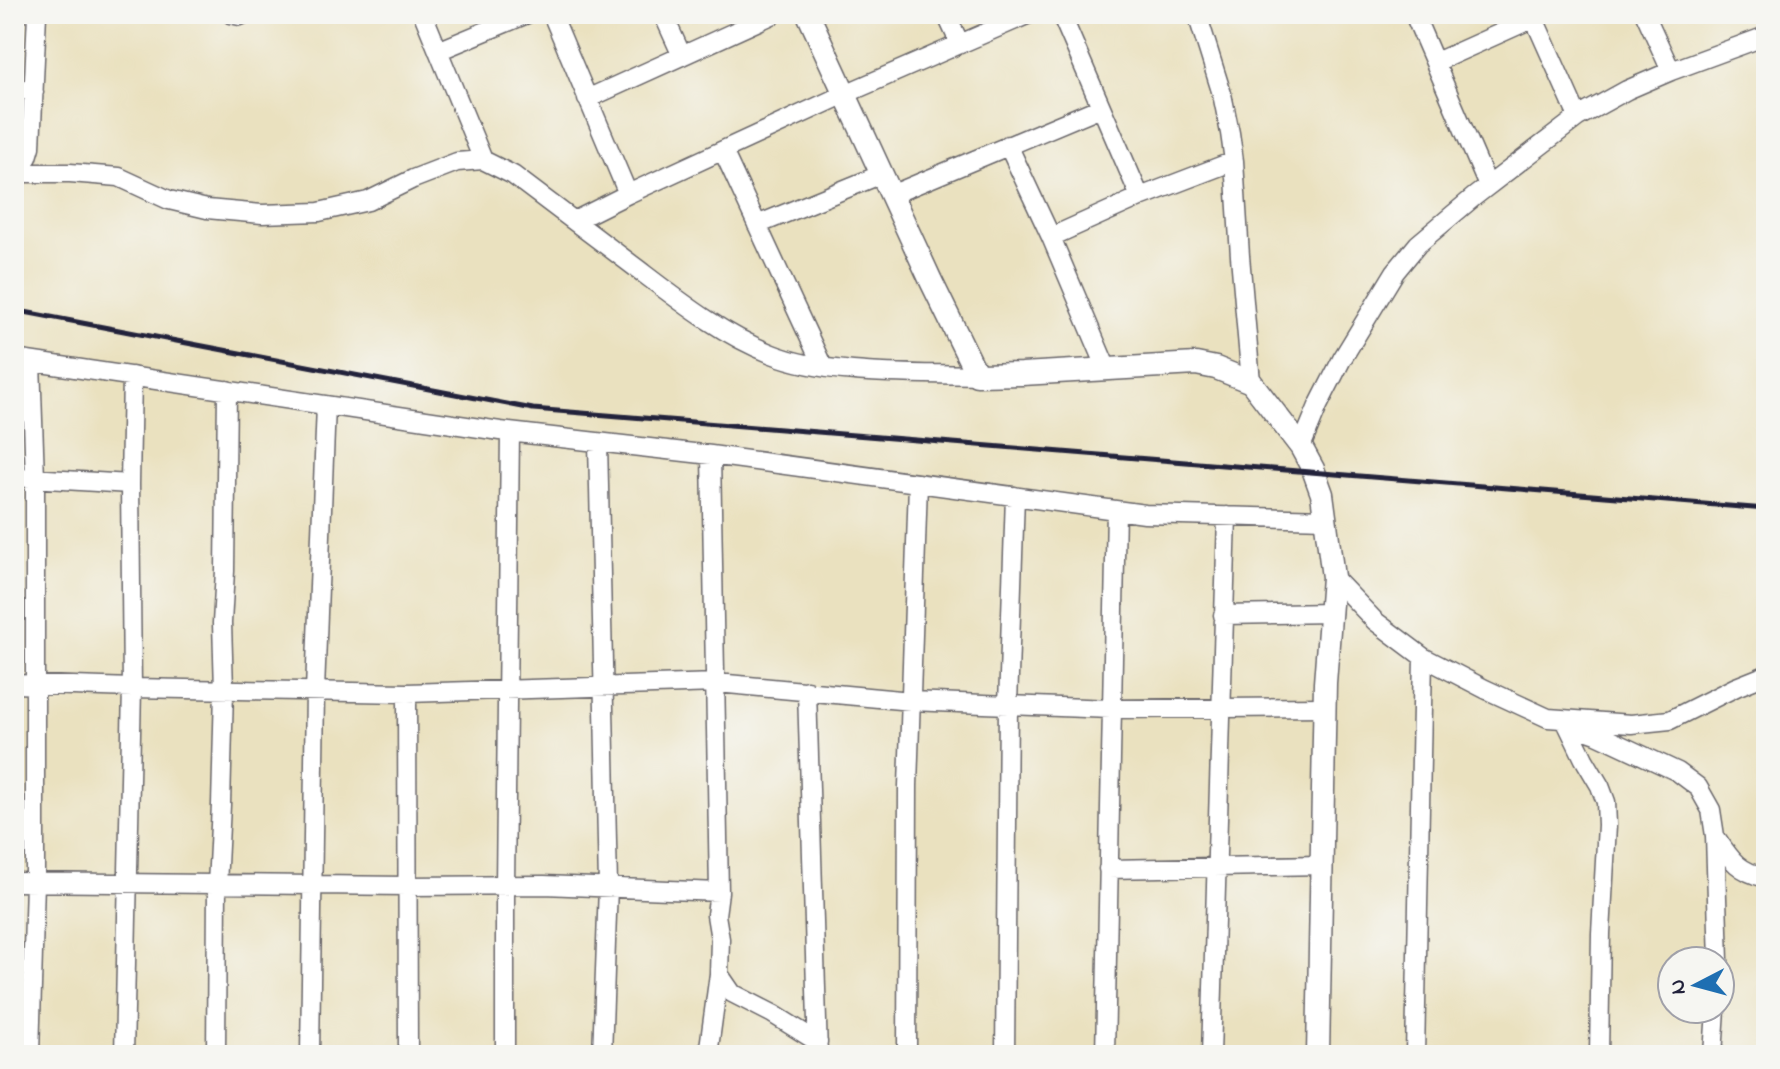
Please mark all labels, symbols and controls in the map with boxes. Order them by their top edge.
north arrow [1656,945,1736,1025]
text: N [1662,978,1696,996]

